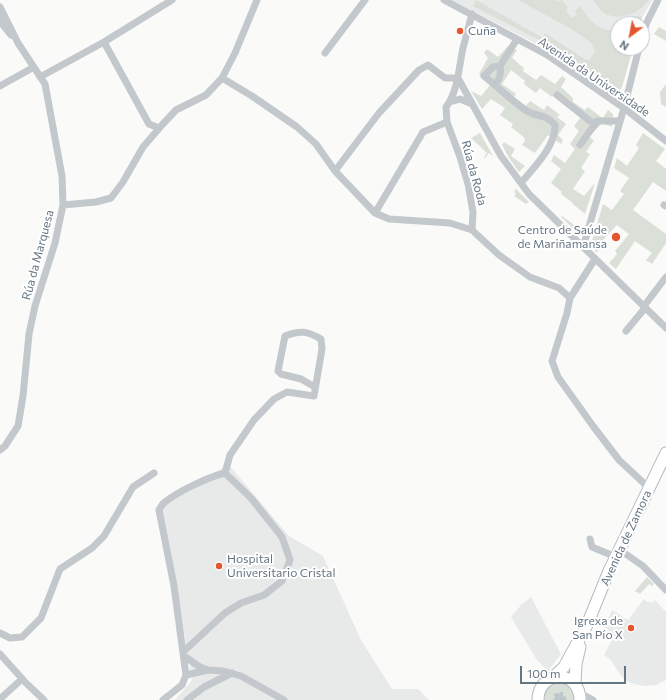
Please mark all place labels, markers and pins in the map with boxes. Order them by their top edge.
place label: Cuña [468,24,496,38]
marker: Cuña [455,26,465,36]
place label: Centro de Saúde de Mariñamansa [517,223,607,251]
marker: Centro de Saúde de Mariñamansa [610,231,622,243]
place label: Hospital Universitario Cristal [227,552,335,580]
marker: Hospital Universitario Cristal [214,561,224,571]
place label: Igrexa de San Pío X [572,614,623,642]
marker: Igrexa de San Pío X [626,623,636,633]

